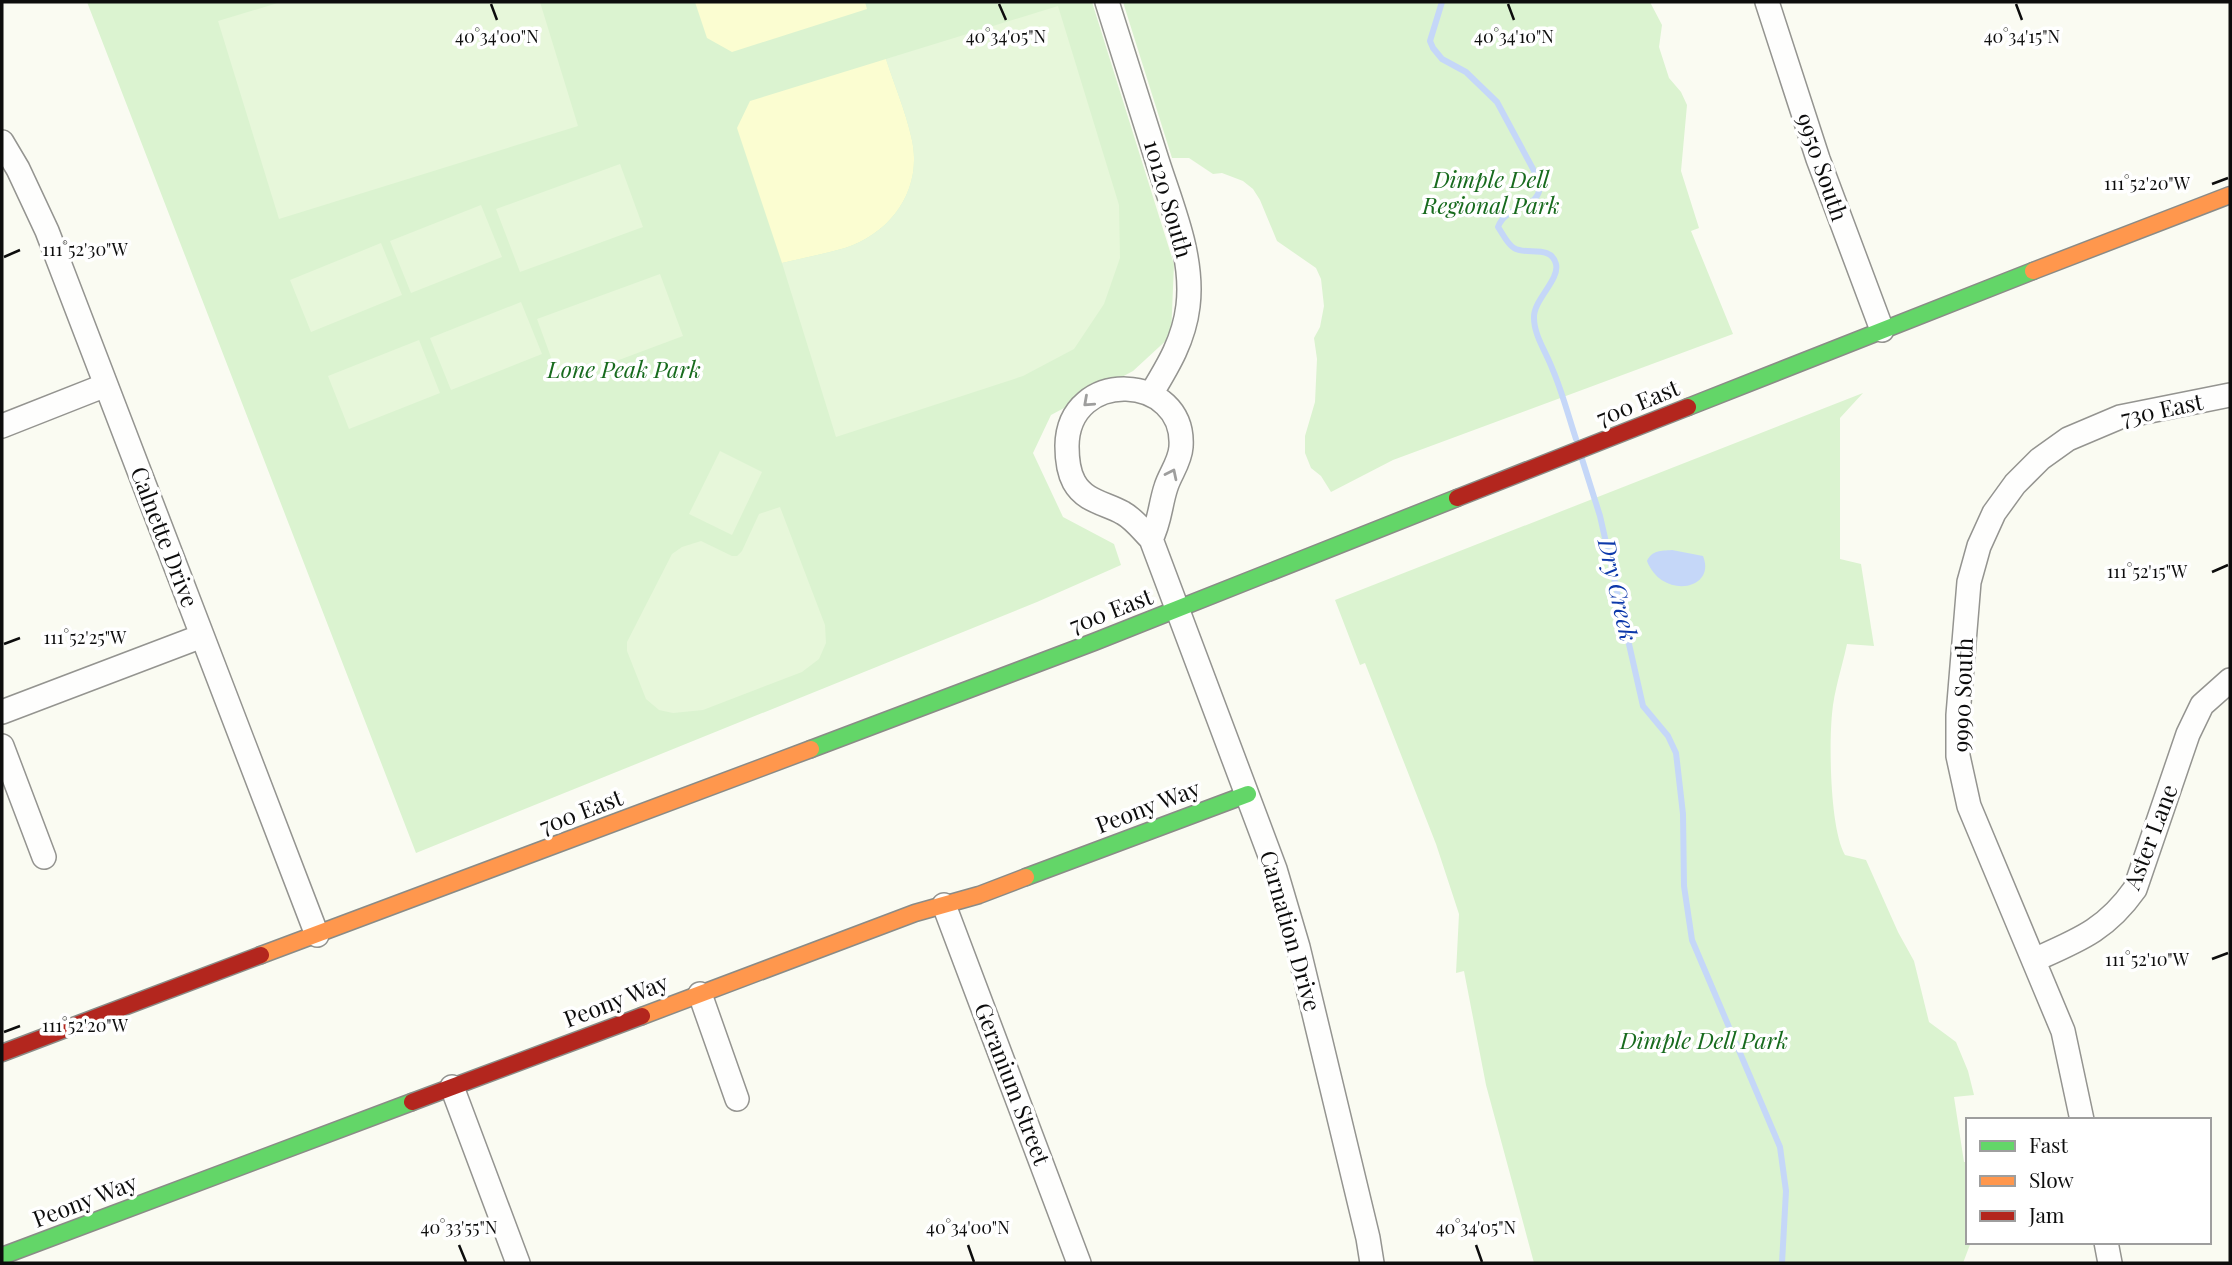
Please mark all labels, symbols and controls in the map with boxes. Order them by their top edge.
text: 40°34'00"N [455,24,539,48]
text: 40°34'05"N [966,24,1047,48]
text: 40°34'10"N [1474,24,1554,48]
text: 40°34'15"N [1984,24,2061,48]
street label: 9950 South [1790,108,1857,225]
street label: 10120 South [1138,136,1201,262]
park label: Dimple Dell Regional Park [1421,163,1560,220]
text: 111°52'20"W [2104,171,2191,195]
text: 111°52'30"W [42,237,128,261]
park label: Lone Peak Park [546,353,701,384]
street label: 700 East [1592,371,1684,432]
street label: 730 East [2118,385,2206,432]
one-way arrow [1083,394,1096,407]
street label: Calnette Drive [124,462,206,611]
one-way arrow [1163,469,1177,481]
water label: Dry Creek [1591,534,1646,644]
text: 111°52'15"W [2107,559,2188,583]
street label: 700 East [1065,579,1157,640]
text: 111°52'25"W [44,625,127,649]
street label: 9990 South [1944,637,1979,753]
street label: Peony Way [1091,771,1205,840]
street label: Aster Lane [2115,779,2184,894]
street label: 700 East [535,780,627,841]
street label: Carnation Drive [1254,847,1329,1015]
text: 111°52'10"W [2105,947,2190,971]
street label: Peony Way [559,965,673,1034]
street label: Geranium Street [968,998,1059,1170]
text: 111°52'20"W [42,1013,129,1037]
park label: Dimple Dell Park [1619,1024,1788,1055]
legend [1966,1118,2211,1244]
text: Fast [2029,1130,2068,1158]
street label: Peony Way [28,1165,142,1234]
text: Slow [2029,1165,2074,1193]
text: Jam [2028,1200,2065,1228]
text: 40°33'55"N [420,1215,498,1239]
text: 40°34'00"N [926,1215,1010,1239]
text: 40°34'05"N [1436,1215,1517,1239]

